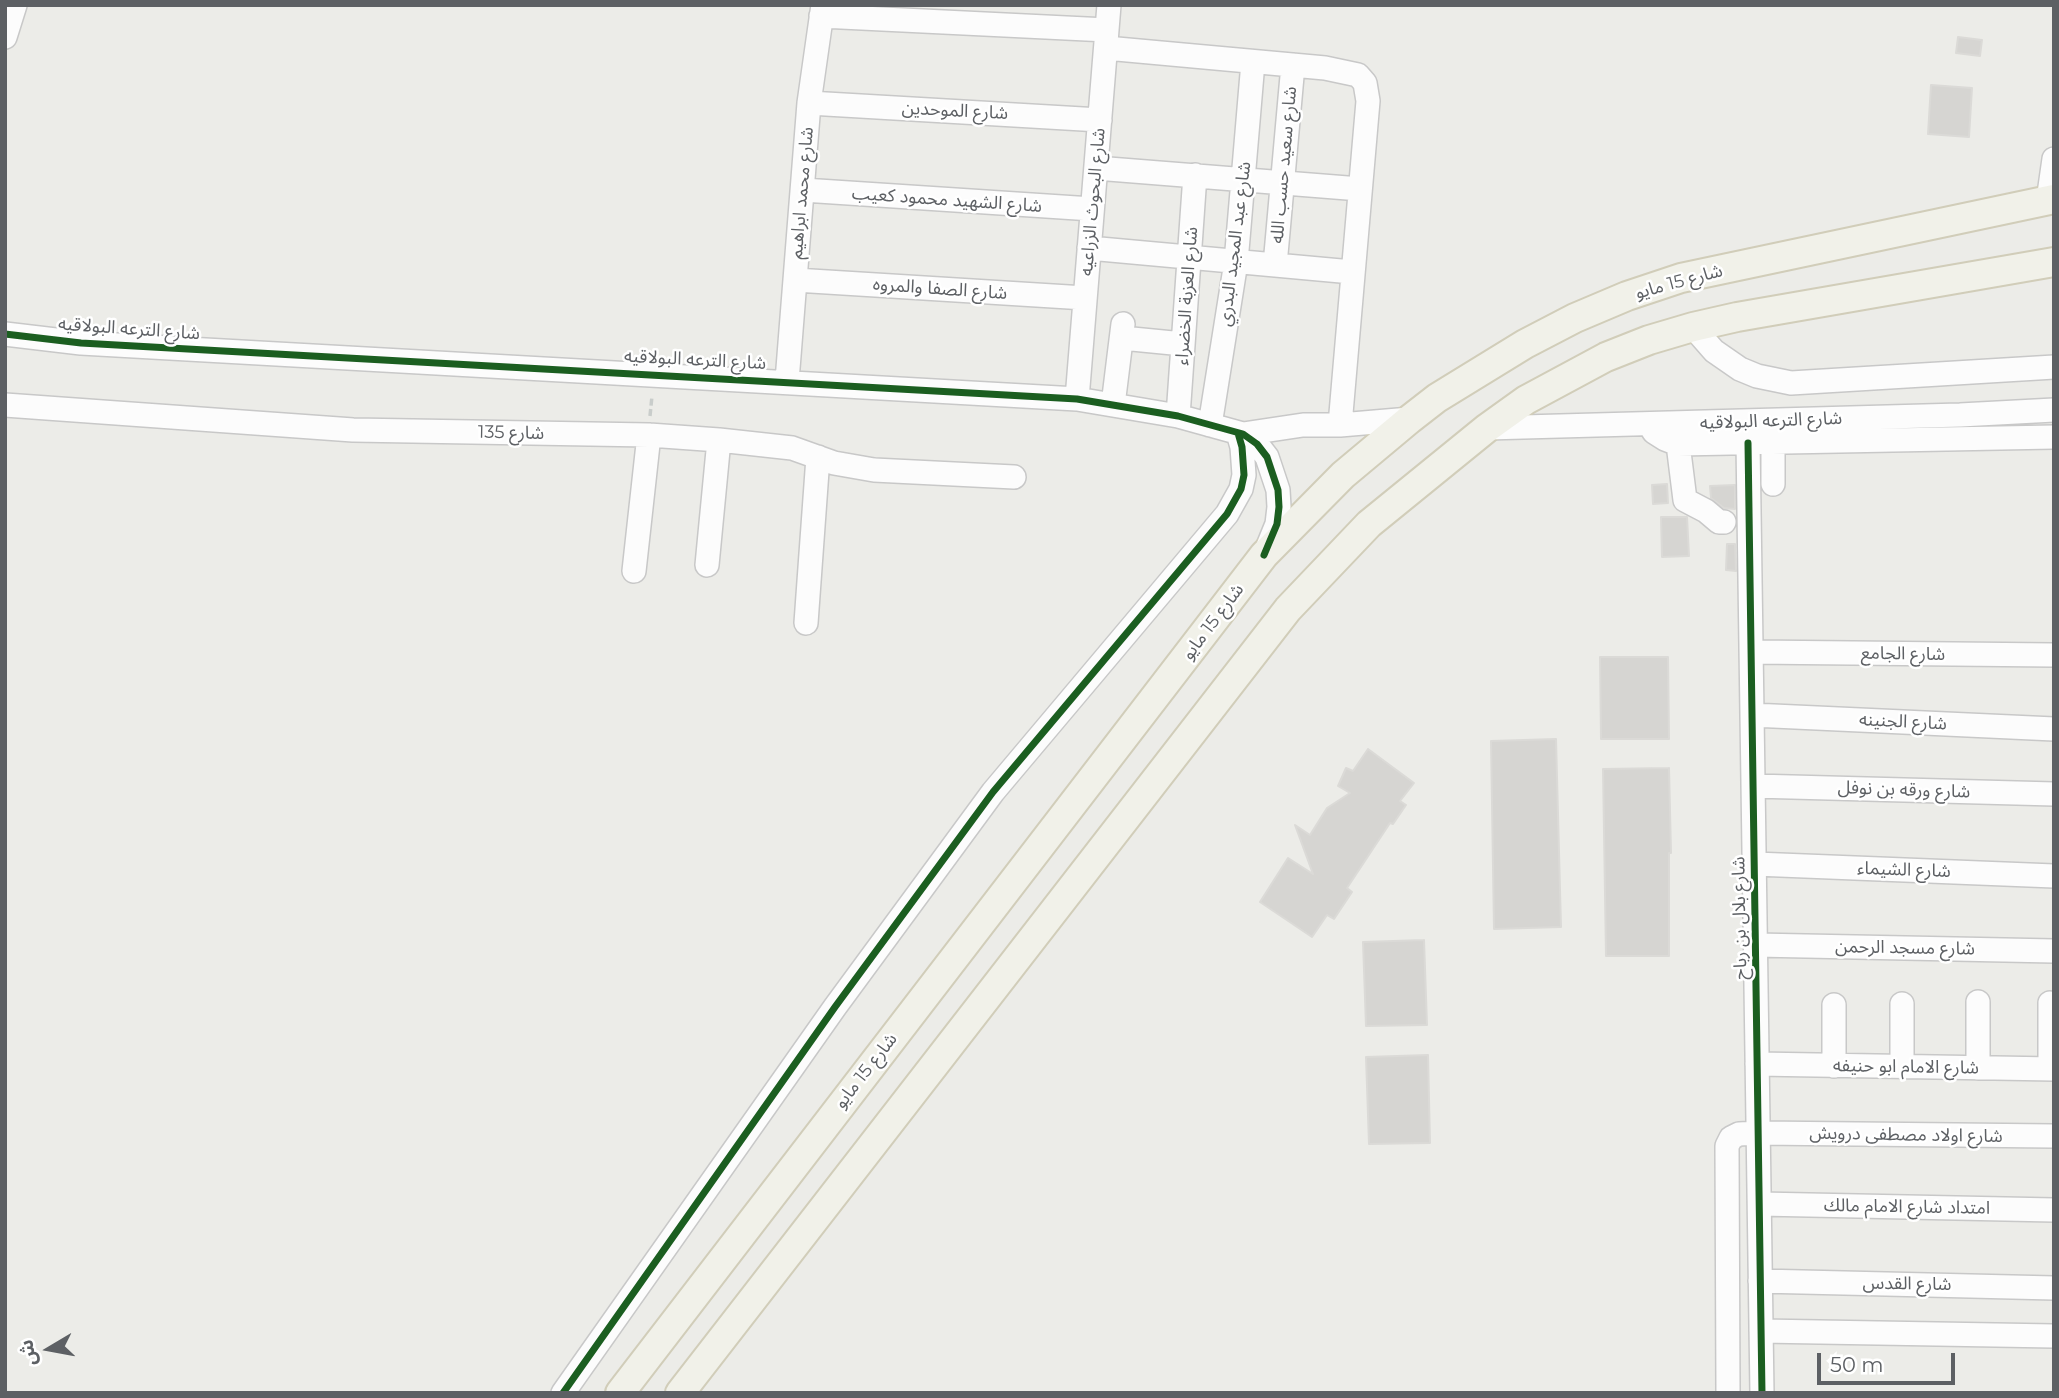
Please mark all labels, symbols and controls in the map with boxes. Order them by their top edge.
street label: شارع سعيد حسب الله [1266,86,1302,244]
street label: شارع الموحدين [901,97,1009,125]
street label: شارع محمد ابراهيم [785,126,819,260]
street label: شارع البحوث الزراعيه [1076,127,1110,277]
street label: شارع عبد المجيد البدري [1214,160,1256,328]
street label: شارع الشهيد محمود كعيب [851,183,1043,217]
street label: شارع العزبة الخضراء [1171,226,1203,366]
street label: شارع 15 مايو [1633,260,1725,304]
street label: شارع الصفا والمروه [872,274,1008,304]
street label: شارع الترعه البولاقيه [57,313,201,345]
street label: شارع الترعه البولاقيه [623,345,767,375]
street label: شارع الترعه البولاقيه [1700,408,1842,434]
street label: شارع 135 [478,422,544,444]
street label: شارع 15 مايو [1177,580,1249,664]
street label: شارع الجامع [1861,642,1945,666]
street label: شارع الجنينه [1858,709,1948,735]
street label: شارع ورقه بن نوفل [1837,777,1971,803]
street label: شارع بلال بن رباح [1728,856,1752,980]
street label: شارع الشيماء [1857,858,1951,882]
street label: شارع مسجد الرحمن [1835,936,1975,960]
street label: شارع 15 مايو [830,1029,902,1113]
street label: شارع الامام ابو حنيفه [1833,1055,1979,1079]
street label: شارع اولاد مصطفى درويش [1809,1123,2003,1147]
street label: امتداد شارع الامام مالك [1824,1195,1990,1219]
street label: شارع القدس [1862,1272,1952,1296]
north arrow [14,1314,84,1384]
text: ش [14,1338,41,1368]
scale bar [1821,1338,1959,1382]
text: 50 m [1830,1352,1884,1377]

